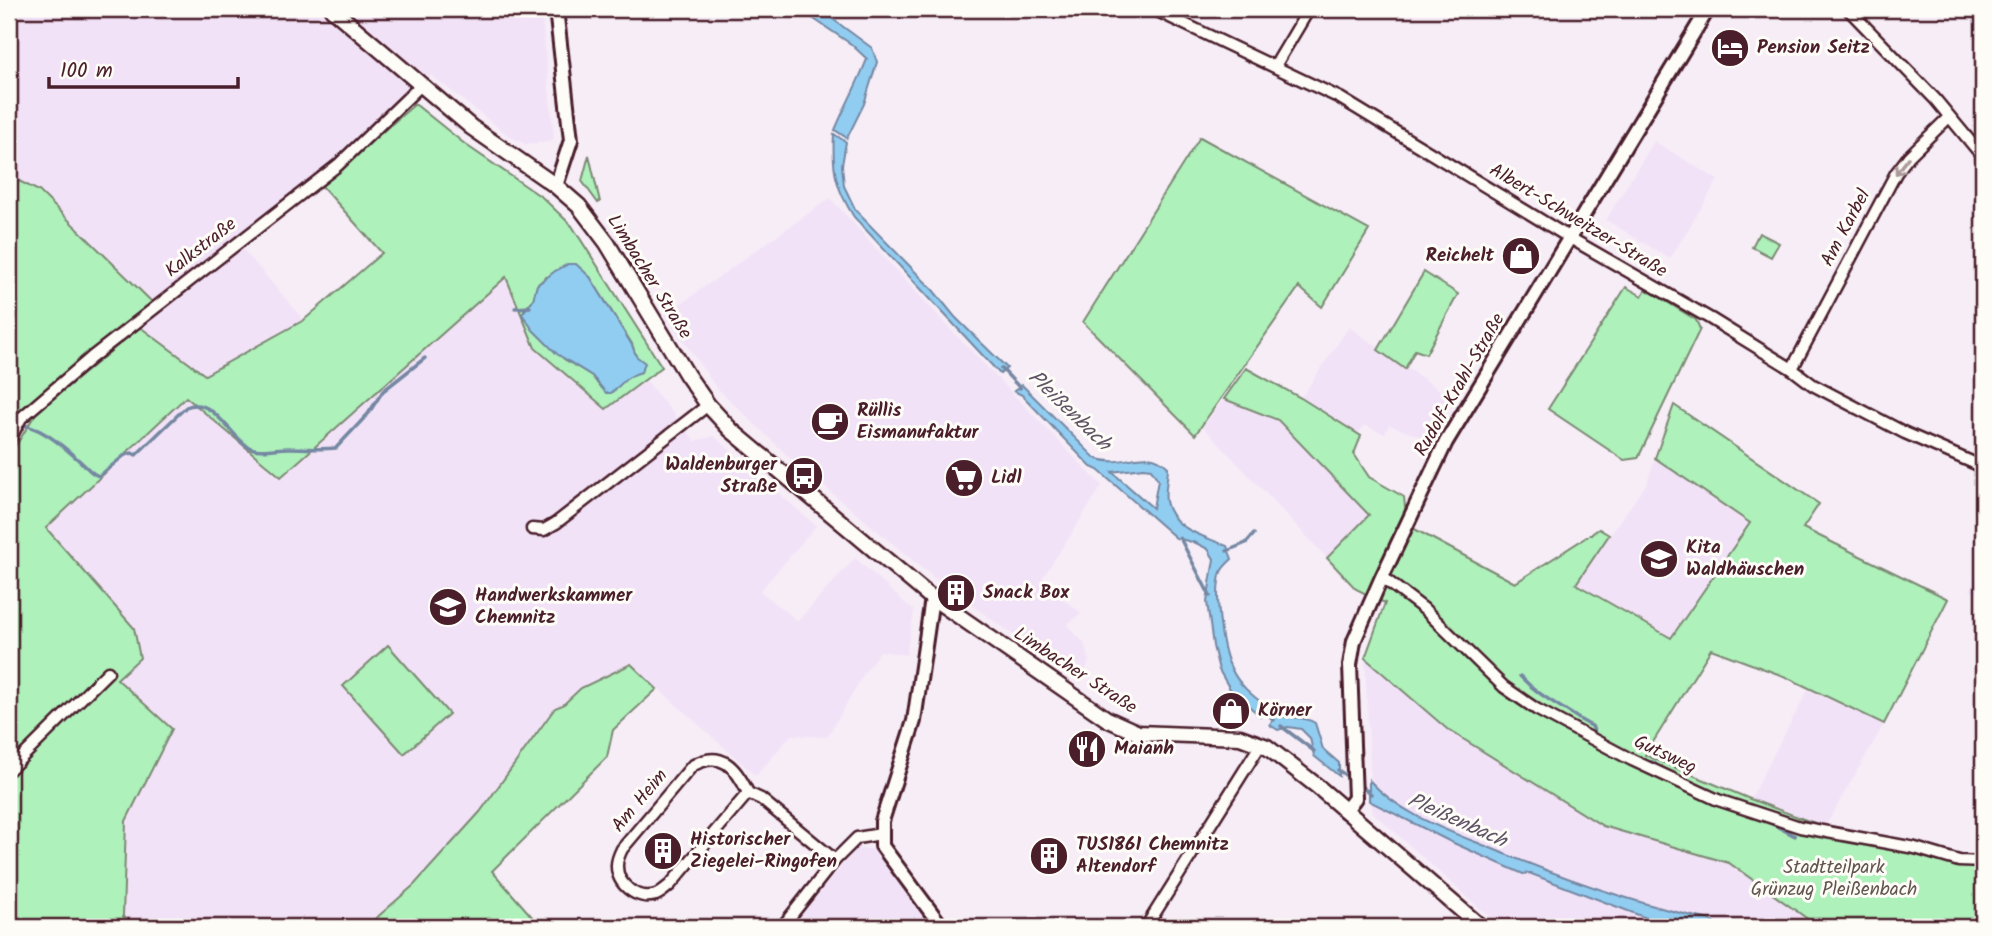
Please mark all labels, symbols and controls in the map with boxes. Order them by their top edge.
hotel icon: Pension Seitz [1709,27,1751,69]
place label: Pension Seitz [1757,33,1870,63]
scale bar [49,46,238,90]
text: 100 m [60,55,113,88]
street label: Albert-Schweitzer-Straße [1483,156,1673,286]
one-way arrow [1895,156,1910,175]
street label: Am Karbel [1813,184,1879,272]
street label: Limbacher Straße [599,209,700,346]
street label: Kalkstraße [159,210,244,286]
shop icon: Reichelt [1500,235,1542,277]
place label: Reichelt [1425,241,1494,271]
street label: Rudolf-Krahl-Straße [1407,307,1513,462]
water label: Pleißenbach [1020,363,1120,461]
place label: Rüllis Eismanufaktur [857,396,979,448]
cafe icon: Rüllis Eismanufaktur [809,401,851,443]
place label: Waldenburger Straße [665,450,778,502]
bus stop icon: Waldenburger Straße [783,455,825,497]
supermarket icon: Lidl [943,457,985,499]
place label: Lidl [991,463,1023,493]
place label: Kita Waldhäuschen [1686,533,1804,585]
school or university icon: Kita Waldhäuschen [1638,538,1680,580]
building icon: Snack Box [935,572,977,614]
place label: Snack Box [983,578,1070,608]
place label: Handwerkskammer Chemnitz [475,581,633,633]
school or university icon: Handwerkskammer Chemnitz [427,586,469,628]
street label: Limbacher Straße [1007,620,1143,723]
shop icon: Körner [1210,690,1252,732]
place label: Körner [1258,696,1313,726]
street label: Gutsweg [1628,727,1702,783]
restaurant icon: Maianh [1066,728,1108,770]
place label: Maianh [1114,734,1174,764]
street label: Am Heim [604,763,676,839]
water label: Pleißenbach [1402,784,1513,858]
place label: Historischer Ziegelei-Ringofen [690,825,837,877]
building icon: Historischer Ziegelei-Ringofen [642,830,684,872]
place label: TUS1861 Chemnitz Altendorf [1076,830,1229,882]
building icon: TUS1861 Chemnitz Altendorf [1028,835,1070,877]
park label: Stadtteilpark Grünzug Pleißenbach [1751,853,1917,905]

